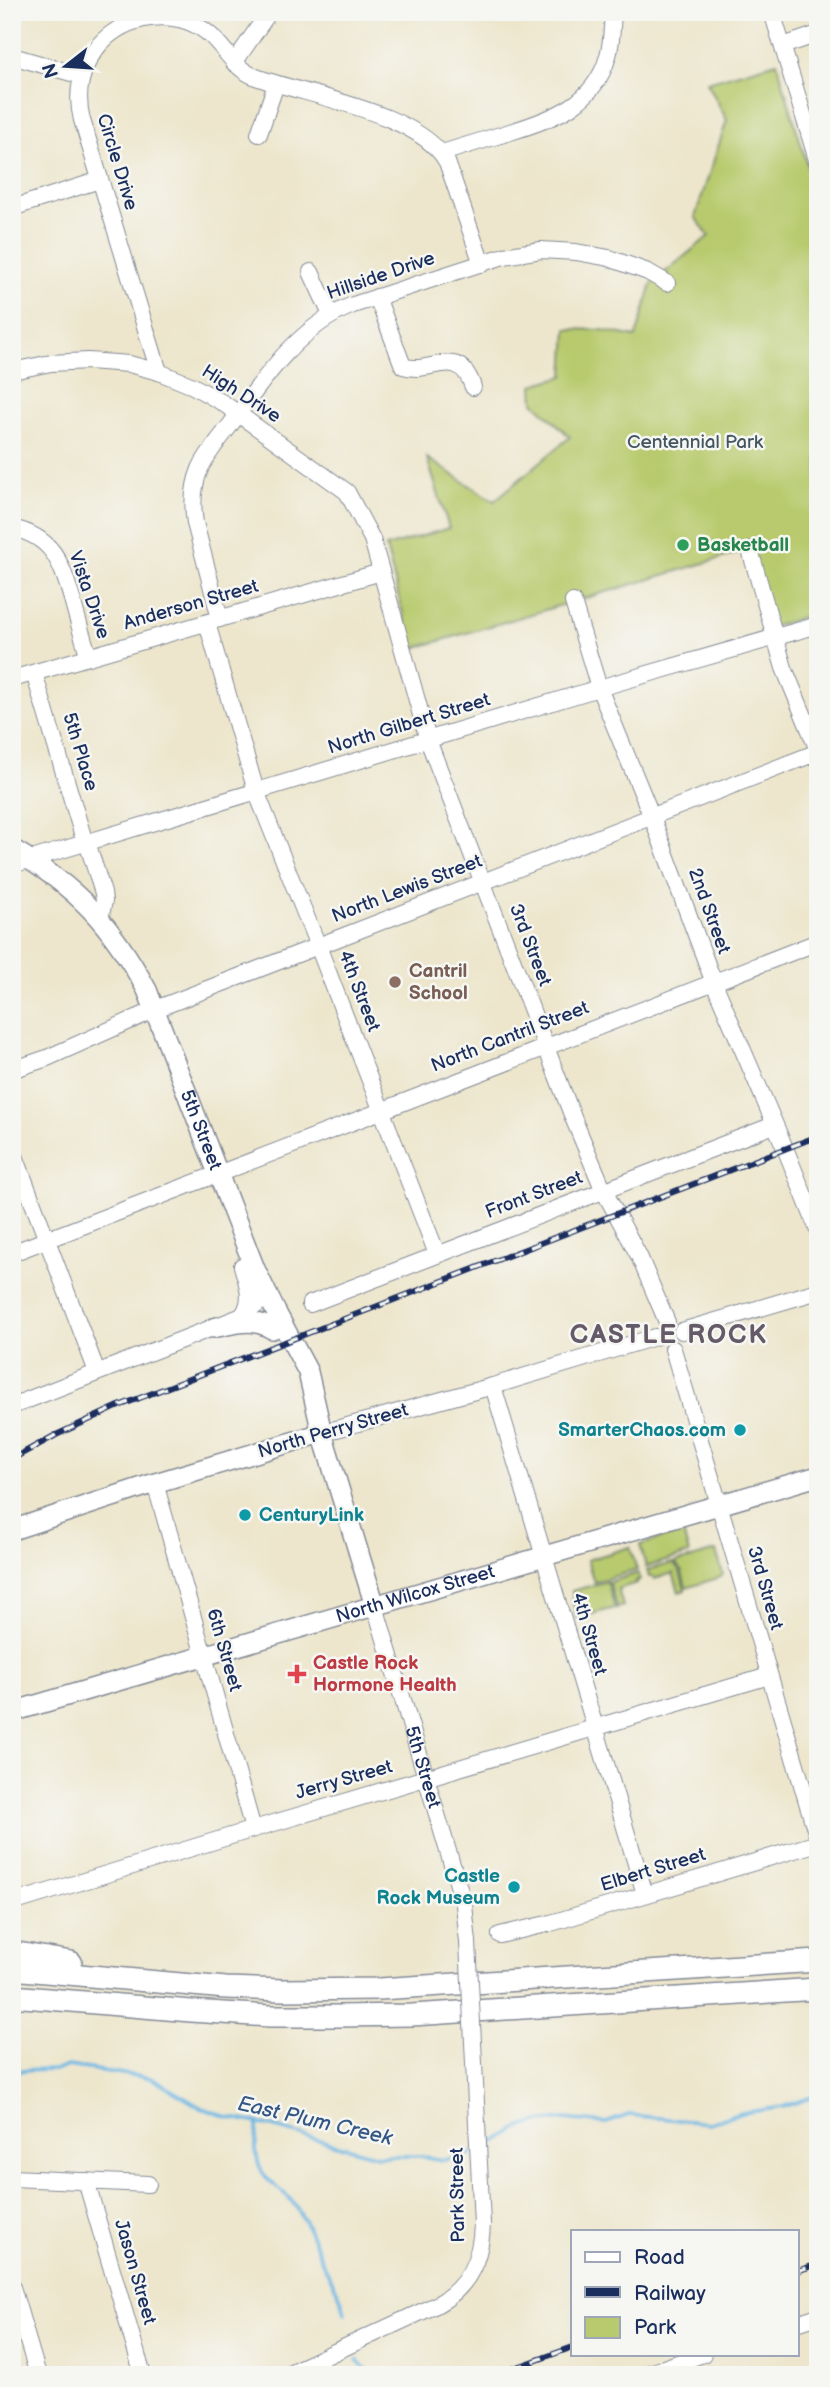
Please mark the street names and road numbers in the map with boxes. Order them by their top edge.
street label: Circle Drive [91,111,143,213]
street label: Hillside Drive [324,247,438,305]
street label: High Drive [197,360,285,428]
street label: Vista Drive [63,548,115,642]
street label: Anderson Street [121,575,261,635]
street label: North Gilbert Street [325,688,493,760]
street label: 5th Place [57,710,103,794]
street label: North Lewis Street [329,850,485,928]
street label: 2nd Street [683,865,735,957]
street label: 3rd Street [504,901,556,989]
street label: 4th Street [333,947,385,1035]
street label: North Cantril Street [428,996,592,1078]
street label: 5th Street [175,1086,227,1173]
street label: Front Street [482,1166,586,1224]
street label: North Perry Street [255,1399,411,1463]
street label: 3rd Street [742,1544,788,1633]
street label: North Wilcox Street [333,1560,497,1628]
street label: 4th Street [566,1590,612,1678]
street label: 6th Street [201,1606,247,1694]
street label: 5th Street [400,1723,446,1811]
street label: Jerry Street [293,1755,395,1805]
street label: Elbert Street [598,1843,708,1897]
street label: Park Street [446,2147,470,2243]
street label: Jason Street [109,2217,161,2327]

